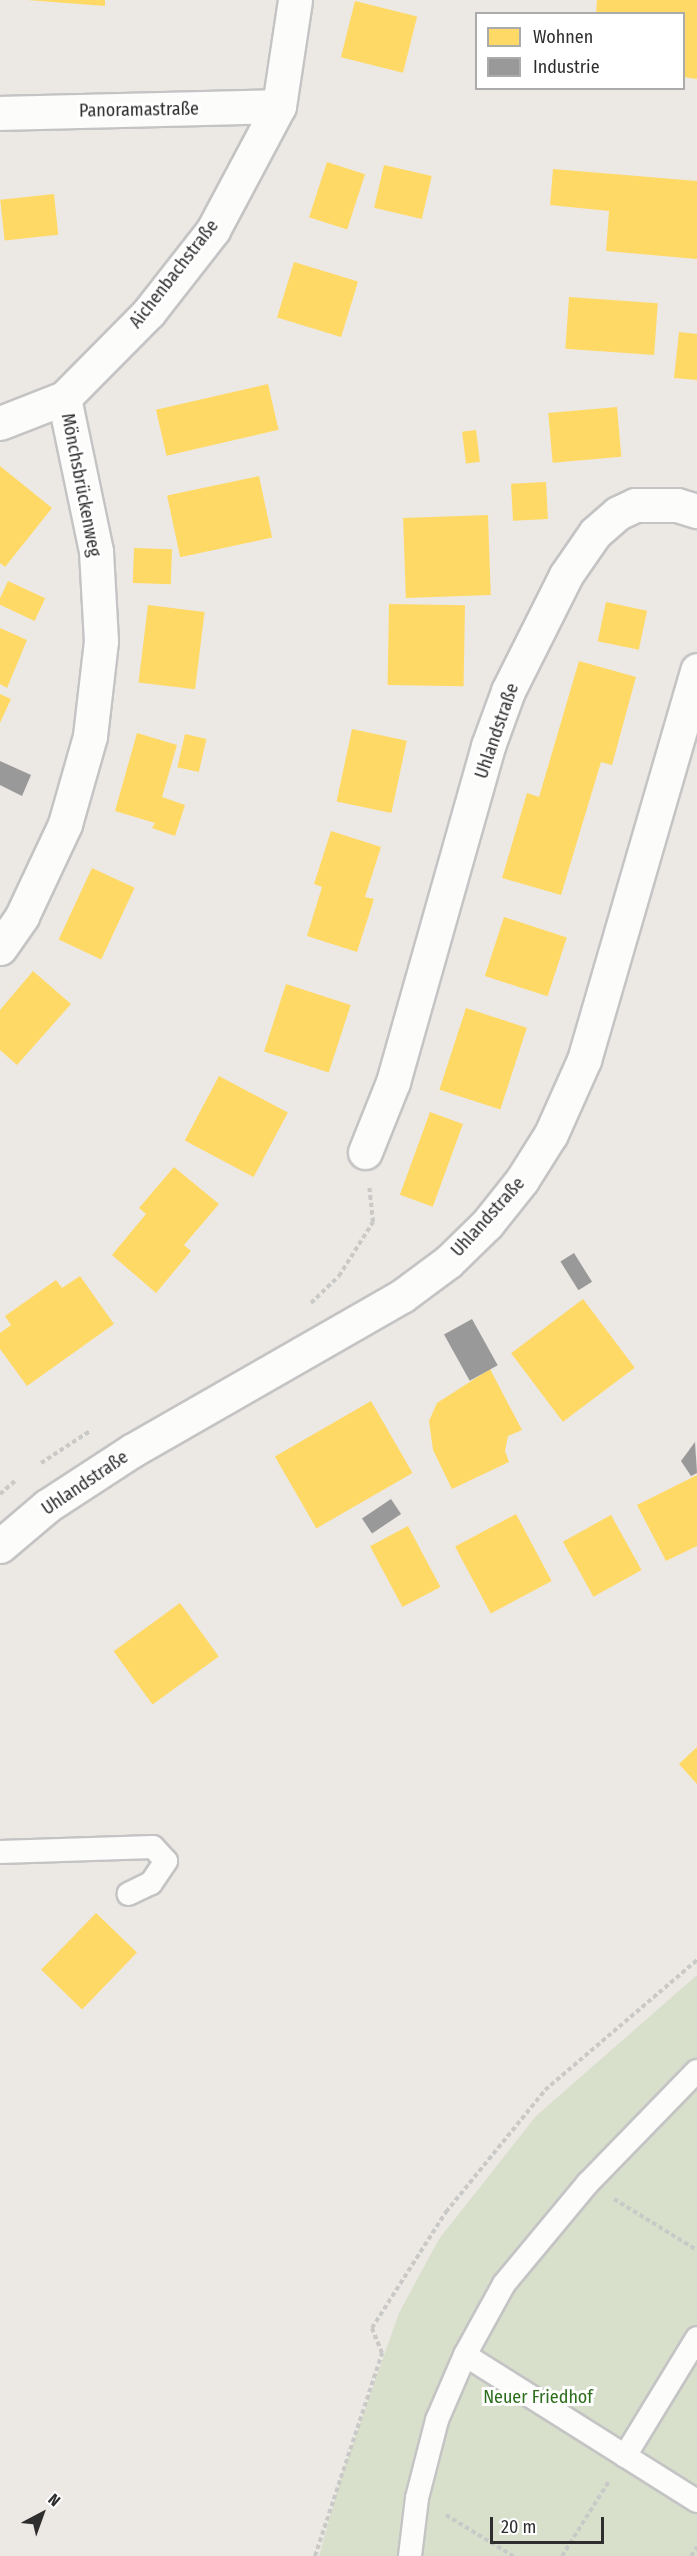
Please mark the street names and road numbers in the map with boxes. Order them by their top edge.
street label: Panoramastraße [79,98,199,122]
street label: Aichenbachstraße [125,215,223,333]
street label: Mönchsbrückenweg [57,412,105,558]
street label: Uhlandstraße [471,681,523,781]
street label: Uhlandstraße [447,1173,529,1261]
street label: Uhlandstraße [38,1446,132,1520]

